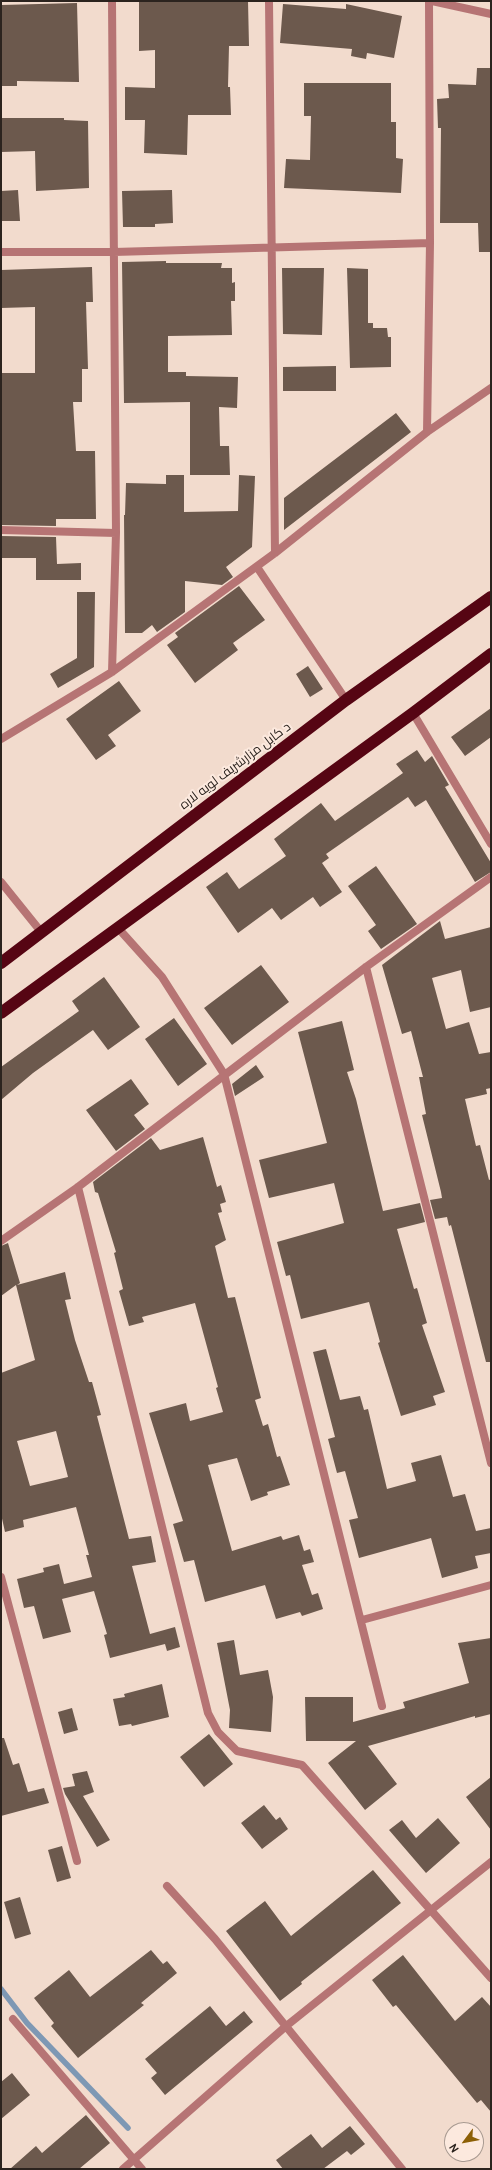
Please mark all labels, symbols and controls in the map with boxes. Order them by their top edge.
street label: د کابل مزارشریف لویه لاره [177,720,295,814]
north arrow [444,2122,484,2162]
text: N [447,2141,463,2155]

